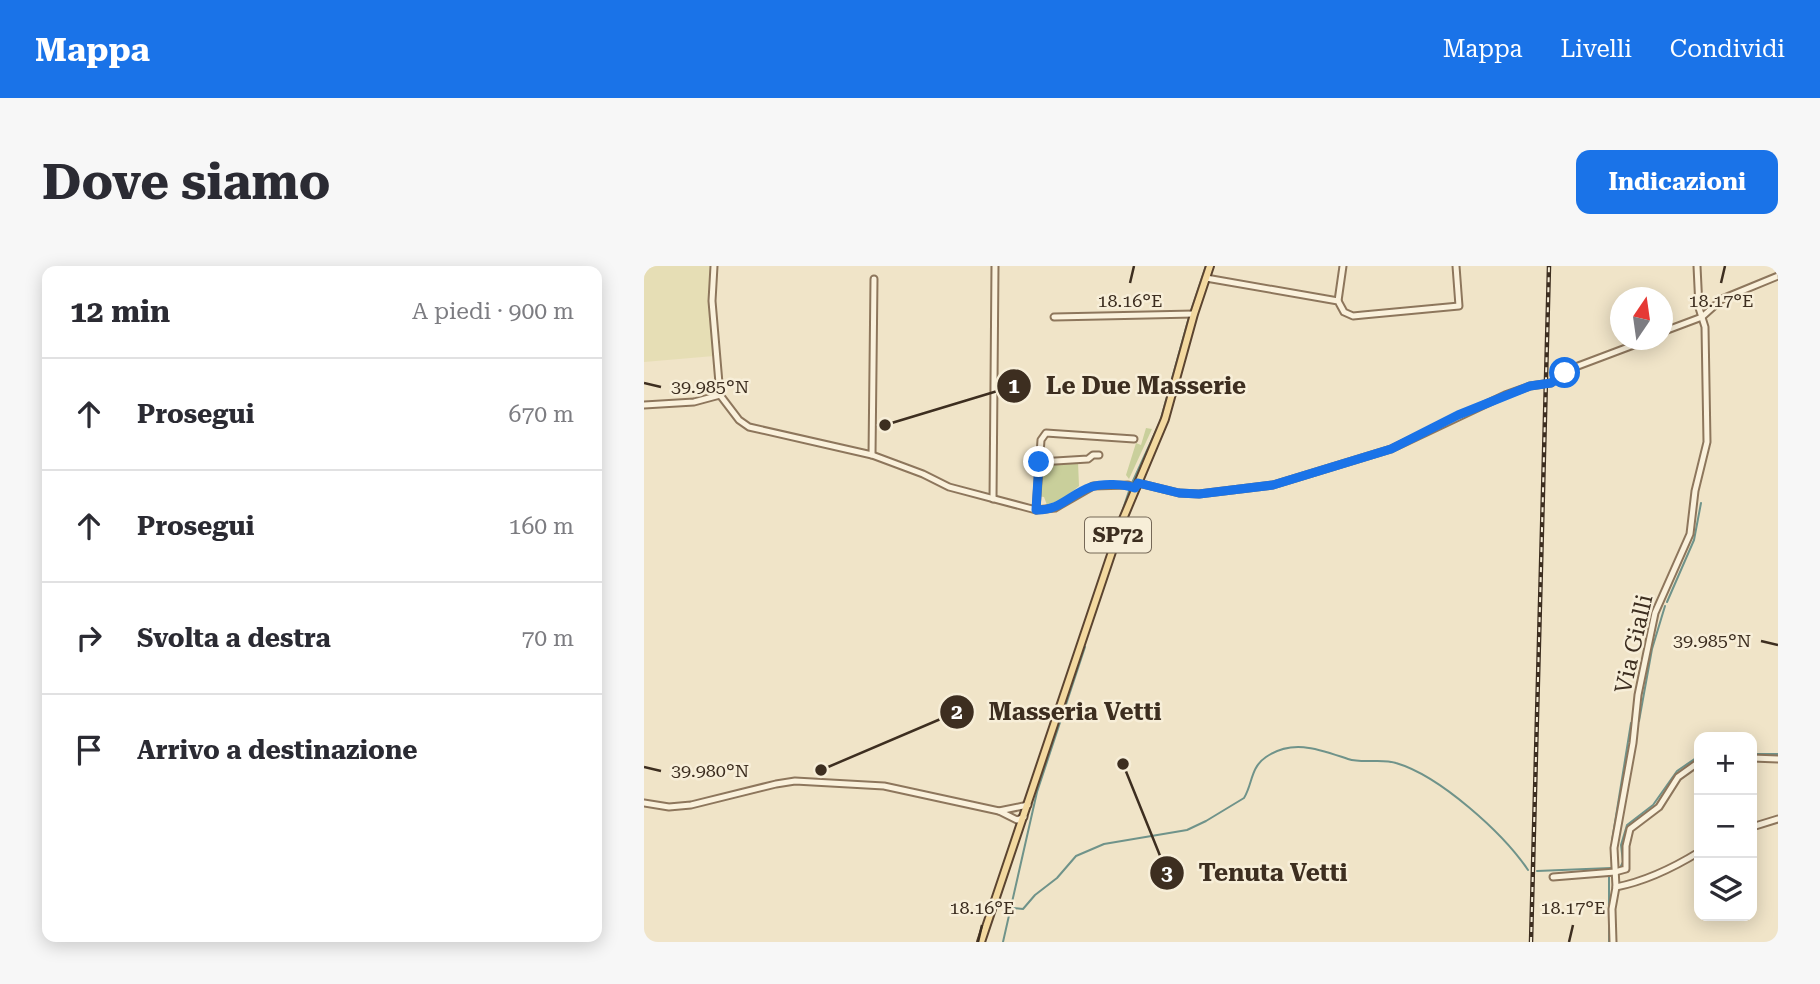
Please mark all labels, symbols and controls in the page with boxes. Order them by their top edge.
text: Mappa [35,30,150,69]
text: Mappa [1443,35,1522,63]
text: Livelli [1560,35,1632,63]
text: Condividi [1670,35,1785,63]
button: Indicazioni [1576,150,1778,214]
text: Dove siamo [42,154,331,211]
north arrow [1610,287,1673,350]
text: 18.16°E [1097,290,1163,311]
text: 18.17°E [1688,290,1754,311]
text: 12 min [70,294,170,329]
text: A piedi · 900 m [412,298,574,325]
route start [1549,357,1580,388]
callout: Le Due Masserie [997,364,1260,409]
text: Le Due Masserie [1046,372,1246,400]
text: 1 [1008,374,1020,398]
text: 39.985°N [671,376,749,397]
icon: ahead [70,395,108,433]
text: Prosegui [137,399,254,429]
text: 670 m [509,401,574,428]
route end [1023,446,1054,477]
icon: ahead [70,507,108,545]
text: Prosegui [137,511,254,541]
text: 160 m [509,513,574,540]
road number: SP72 [1085,518,1151,552]
street label: Via Gialli [1610,592,1658,696]
icon: right [70,619,108,657]
text: Svolta a destra [137,623,331,653]
text: 70 m [521,625,574,652]
text: 39.985°N [1673,630,1751,651]
callout: Masseria Vetti [939,690,1175,735]
text: Masseria Vetti [988,698,1162,726]
text: 2 [951,700,963,724]
icon: arrive [70,731,108,769]
map controls [1694,732,1757,921]
button: + [1694,732,1757,795]
text: Arrivo a destinazione [137,735,418,765]
text: 39.980°N [671,760,749,781]
button: − [1694,795,1757,858]
callout: Tenuta Vetti [1149,850,1362,895]
button: layers [1694,858,1757,921]
text: Tenuta Vetti [1198,859,1348,887]
text: 3 [1161,861,1173,885]
text: 18.16°E [949,897,1015,918]
text: 18.17°E [1540,897,1606,918]

